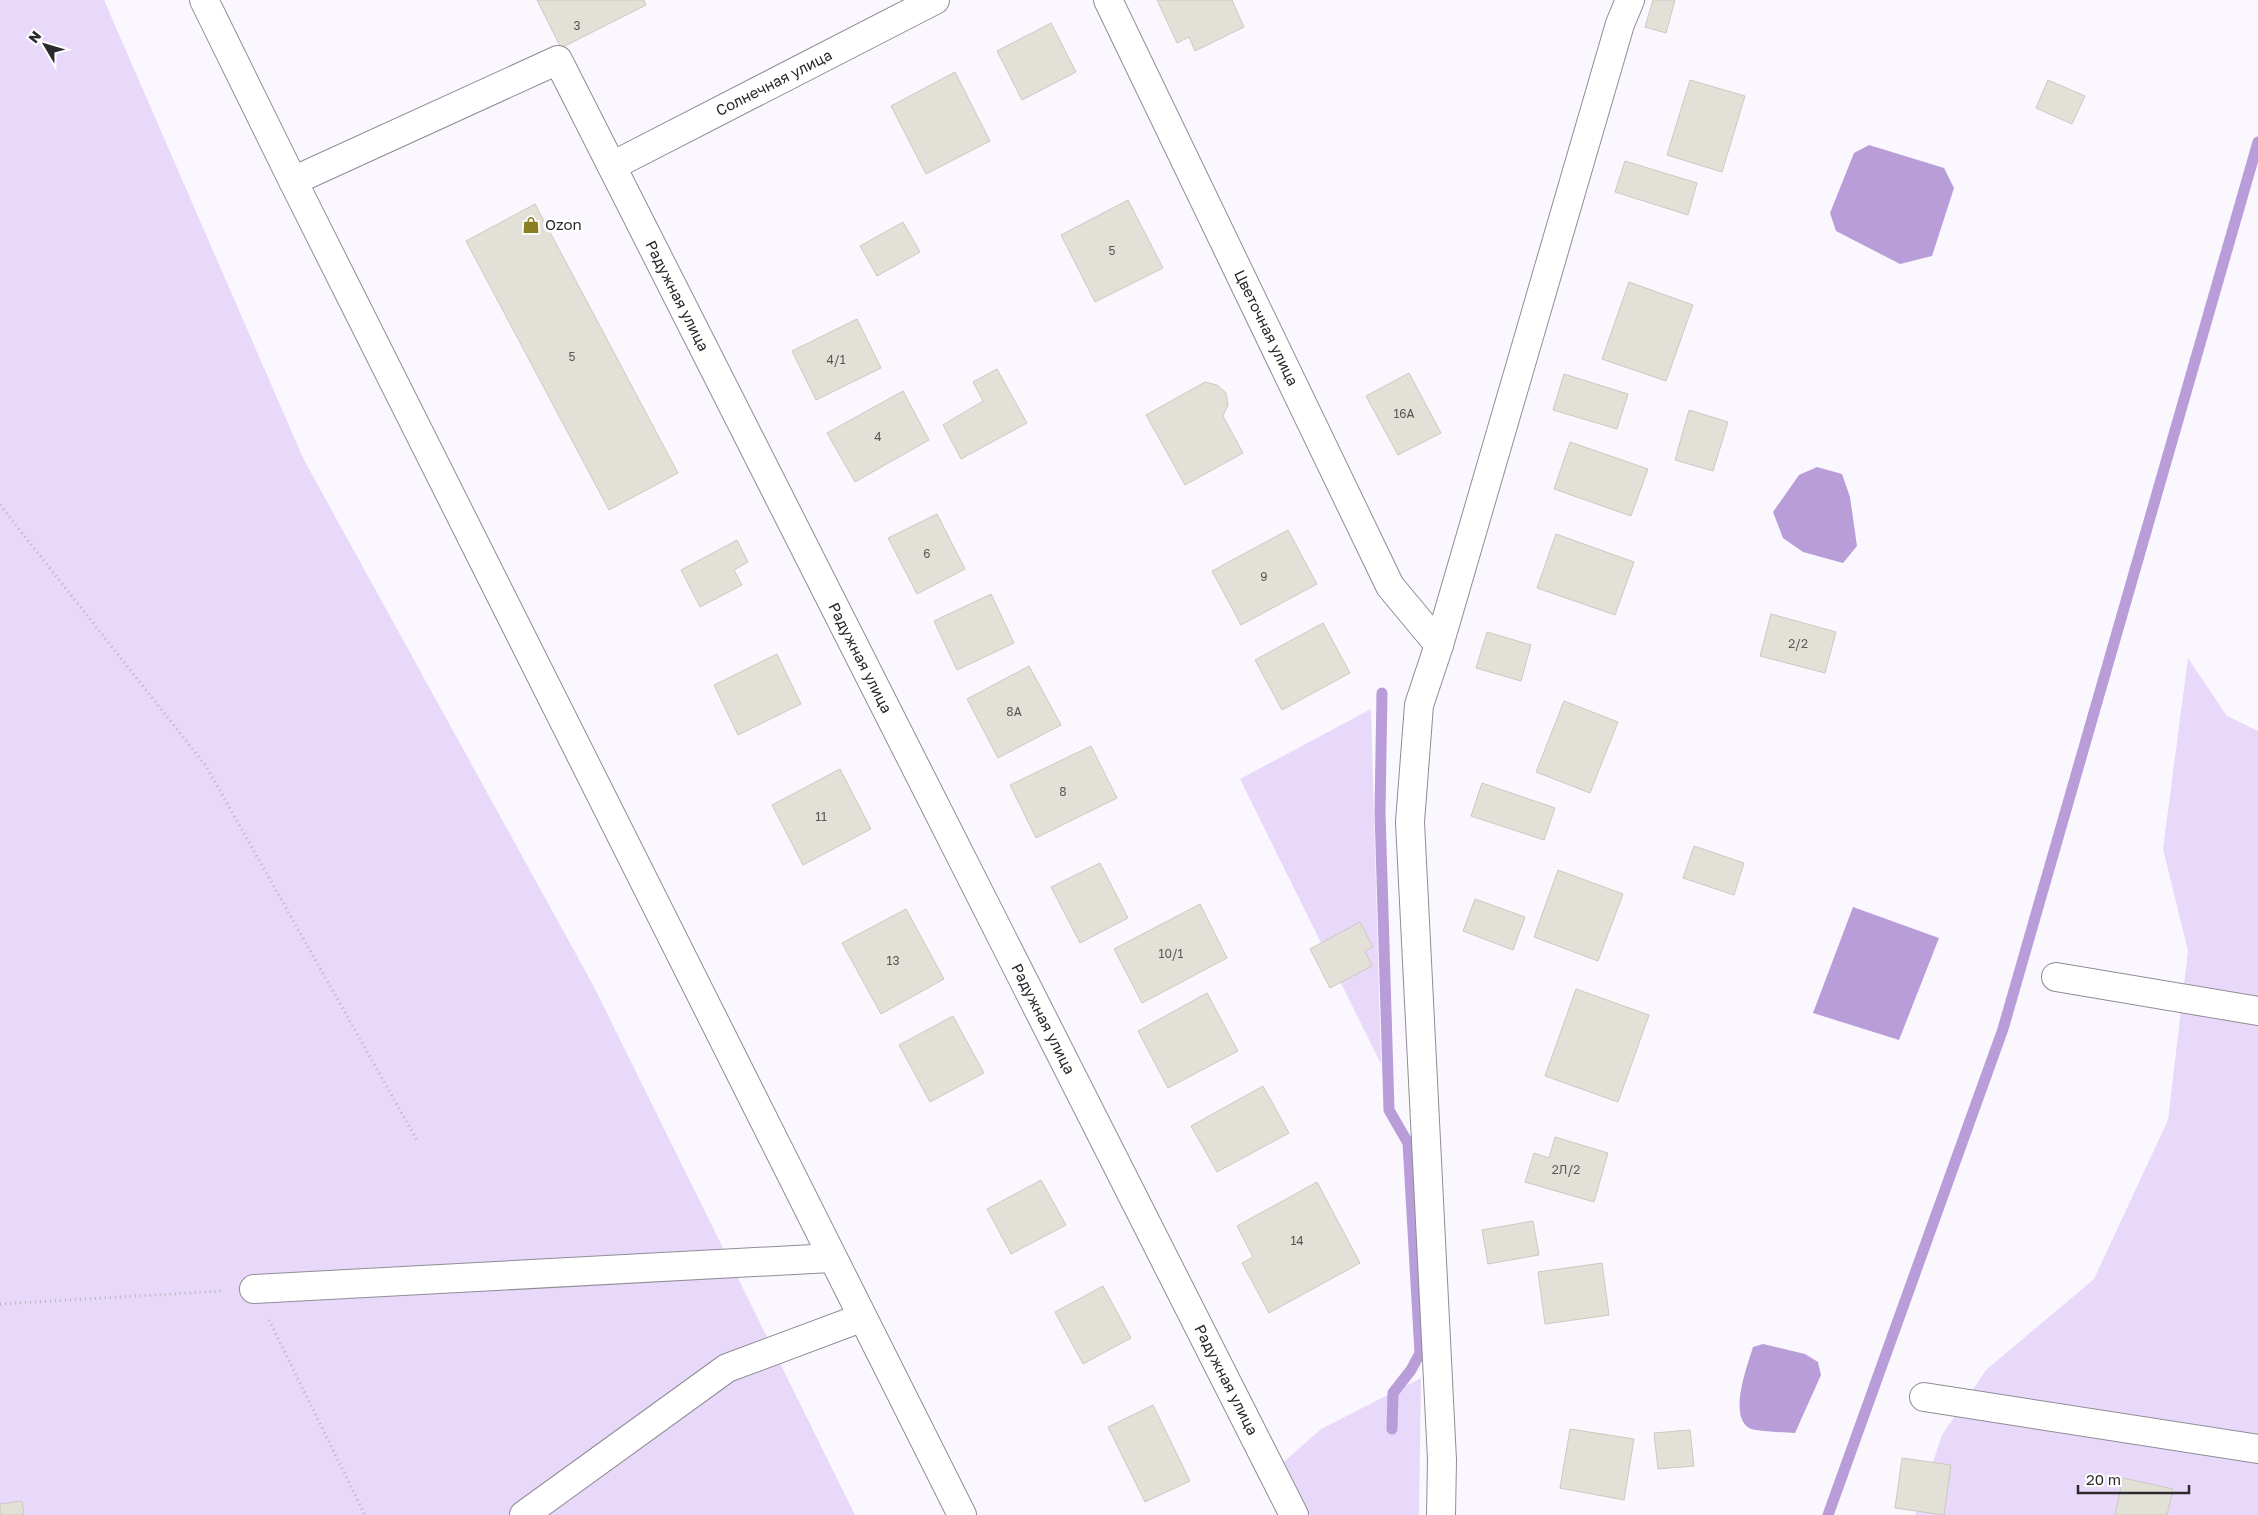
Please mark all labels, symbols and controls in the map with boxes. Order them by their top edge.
house number: 3 [573,18,581,33]
north arrow [20,20,70,70]
text: N [24,27,44,46]
street label: Солнечная улица [712,45,835,119]
shop icon: Ozon [521,215,541,235]
place label: Ozon [545,215,582,233]
street label: Радужная улица [642,237,714,354]
house number: 5 [1109,243,1116,258]
street label: Цветочная улица [1231,267,1303,389]
house number: 5 [569,349,576,364]
house number: 4/1 [827,352,846,367]
house number: 16А [1393,406,1415,421]
house number: 4 [874,429,882,444]
house number: 6 [923,546,931,561]
house number: 9 [1260,569,1268,584]
street label: Радужная улица [825,599,897,716]
house number: 2/2 [1788,636,1808,651]
house number: 8А [1006,704,1022,719]
house number: 8 [1059,784,1067,799]
house number: 11 [815,809,827,824]
house number: 10/1 [1159,946,1184,961]
house number: 13 [887,953,899,968]
street label: Радужная улица [1008,960,1080,1077]
house number: 2Л/2 [1552,1162,1580,1177]
house number: 14 [1290,1233,1304,1248]
street label: Радужная улица [1191,1321,1263,1438]
scale bar [2078,1462,2189,1494]
text: 20 m [2086,1470,2121,1488]

